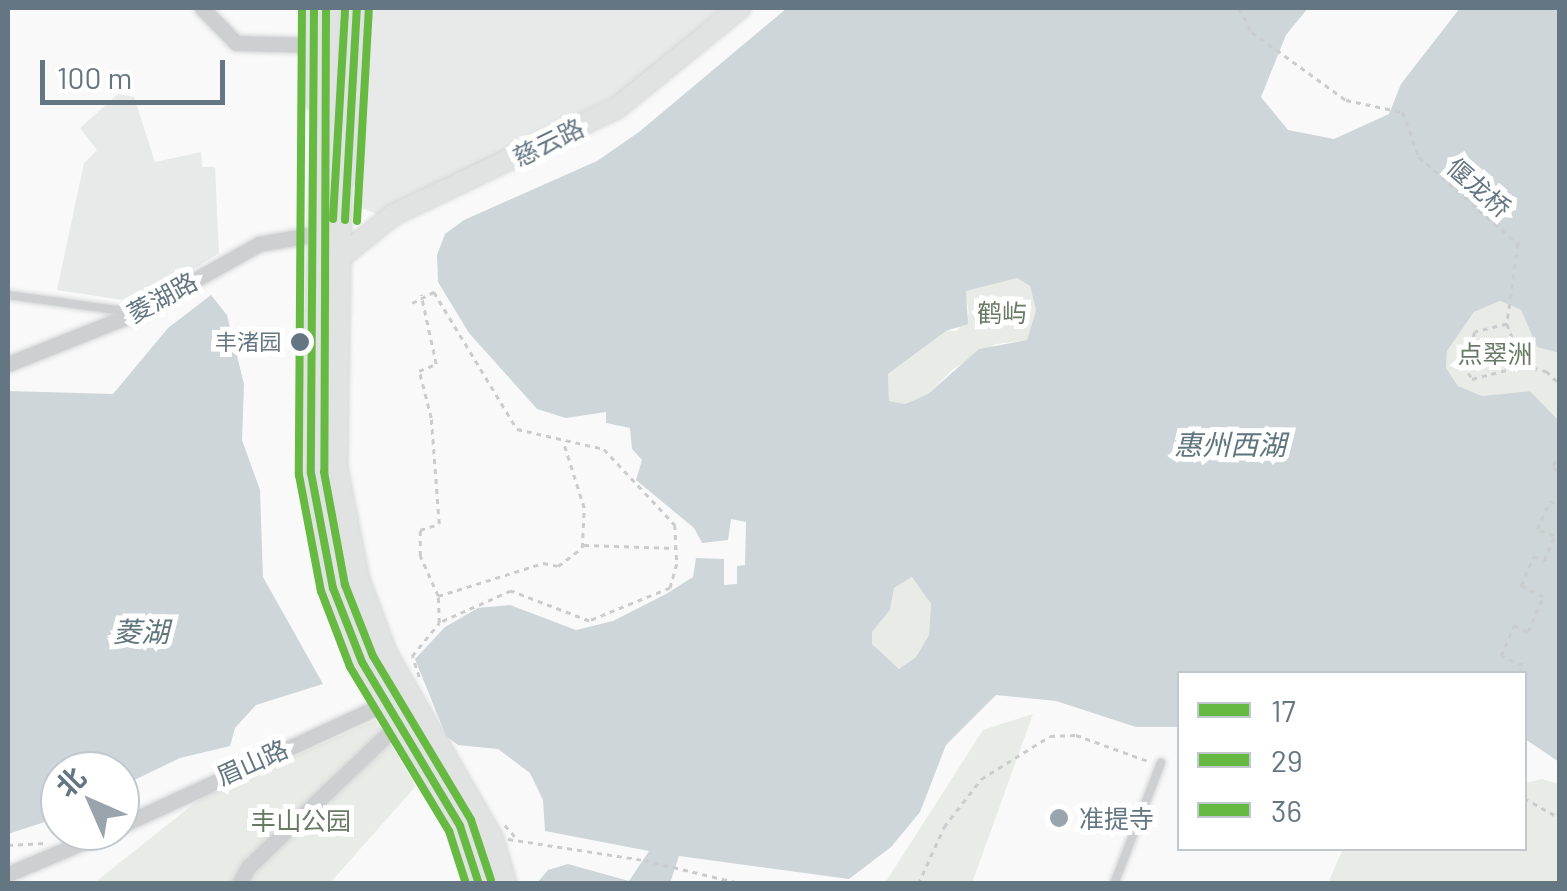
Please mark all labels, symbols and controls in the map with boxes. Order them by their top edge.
scale bar [45,40,230,102]
text: 100 m [57,59,132,95]
street label: 慈云路 [508,112,588,172]
street label: 偃龙桥 [1441,151,1517,223]
street label: 菱湖路 [122,266,202,328]
park label: 鹤屿 [977,297,1027,327]
place label: 丰渚园 [215,329,281,355]
marker: 丰渚园 [290,332,310,352]
park label: 点翠洲 [1458,338,1532,368]
water label: 惠州西湖 [1174,427,1286,461]
water label: 菱湖 [113,614,169,648]
legend [1177,671,1527,851]
text: 17 [1271,692,1296,728]
street label: 眉山路 [212,733,292,791]
text: 29 [1271,742,1303,778]
north arrow [40,751,140,851]
text: 北 [48,759,92,803]
text: 36 [1271,792,1302,828]
place label: 准提寺 [1079,803,1154,833]
park label: 丰山公园 [251,805,351,835]
marker: 准提寺 [1048,807,1070,829]

